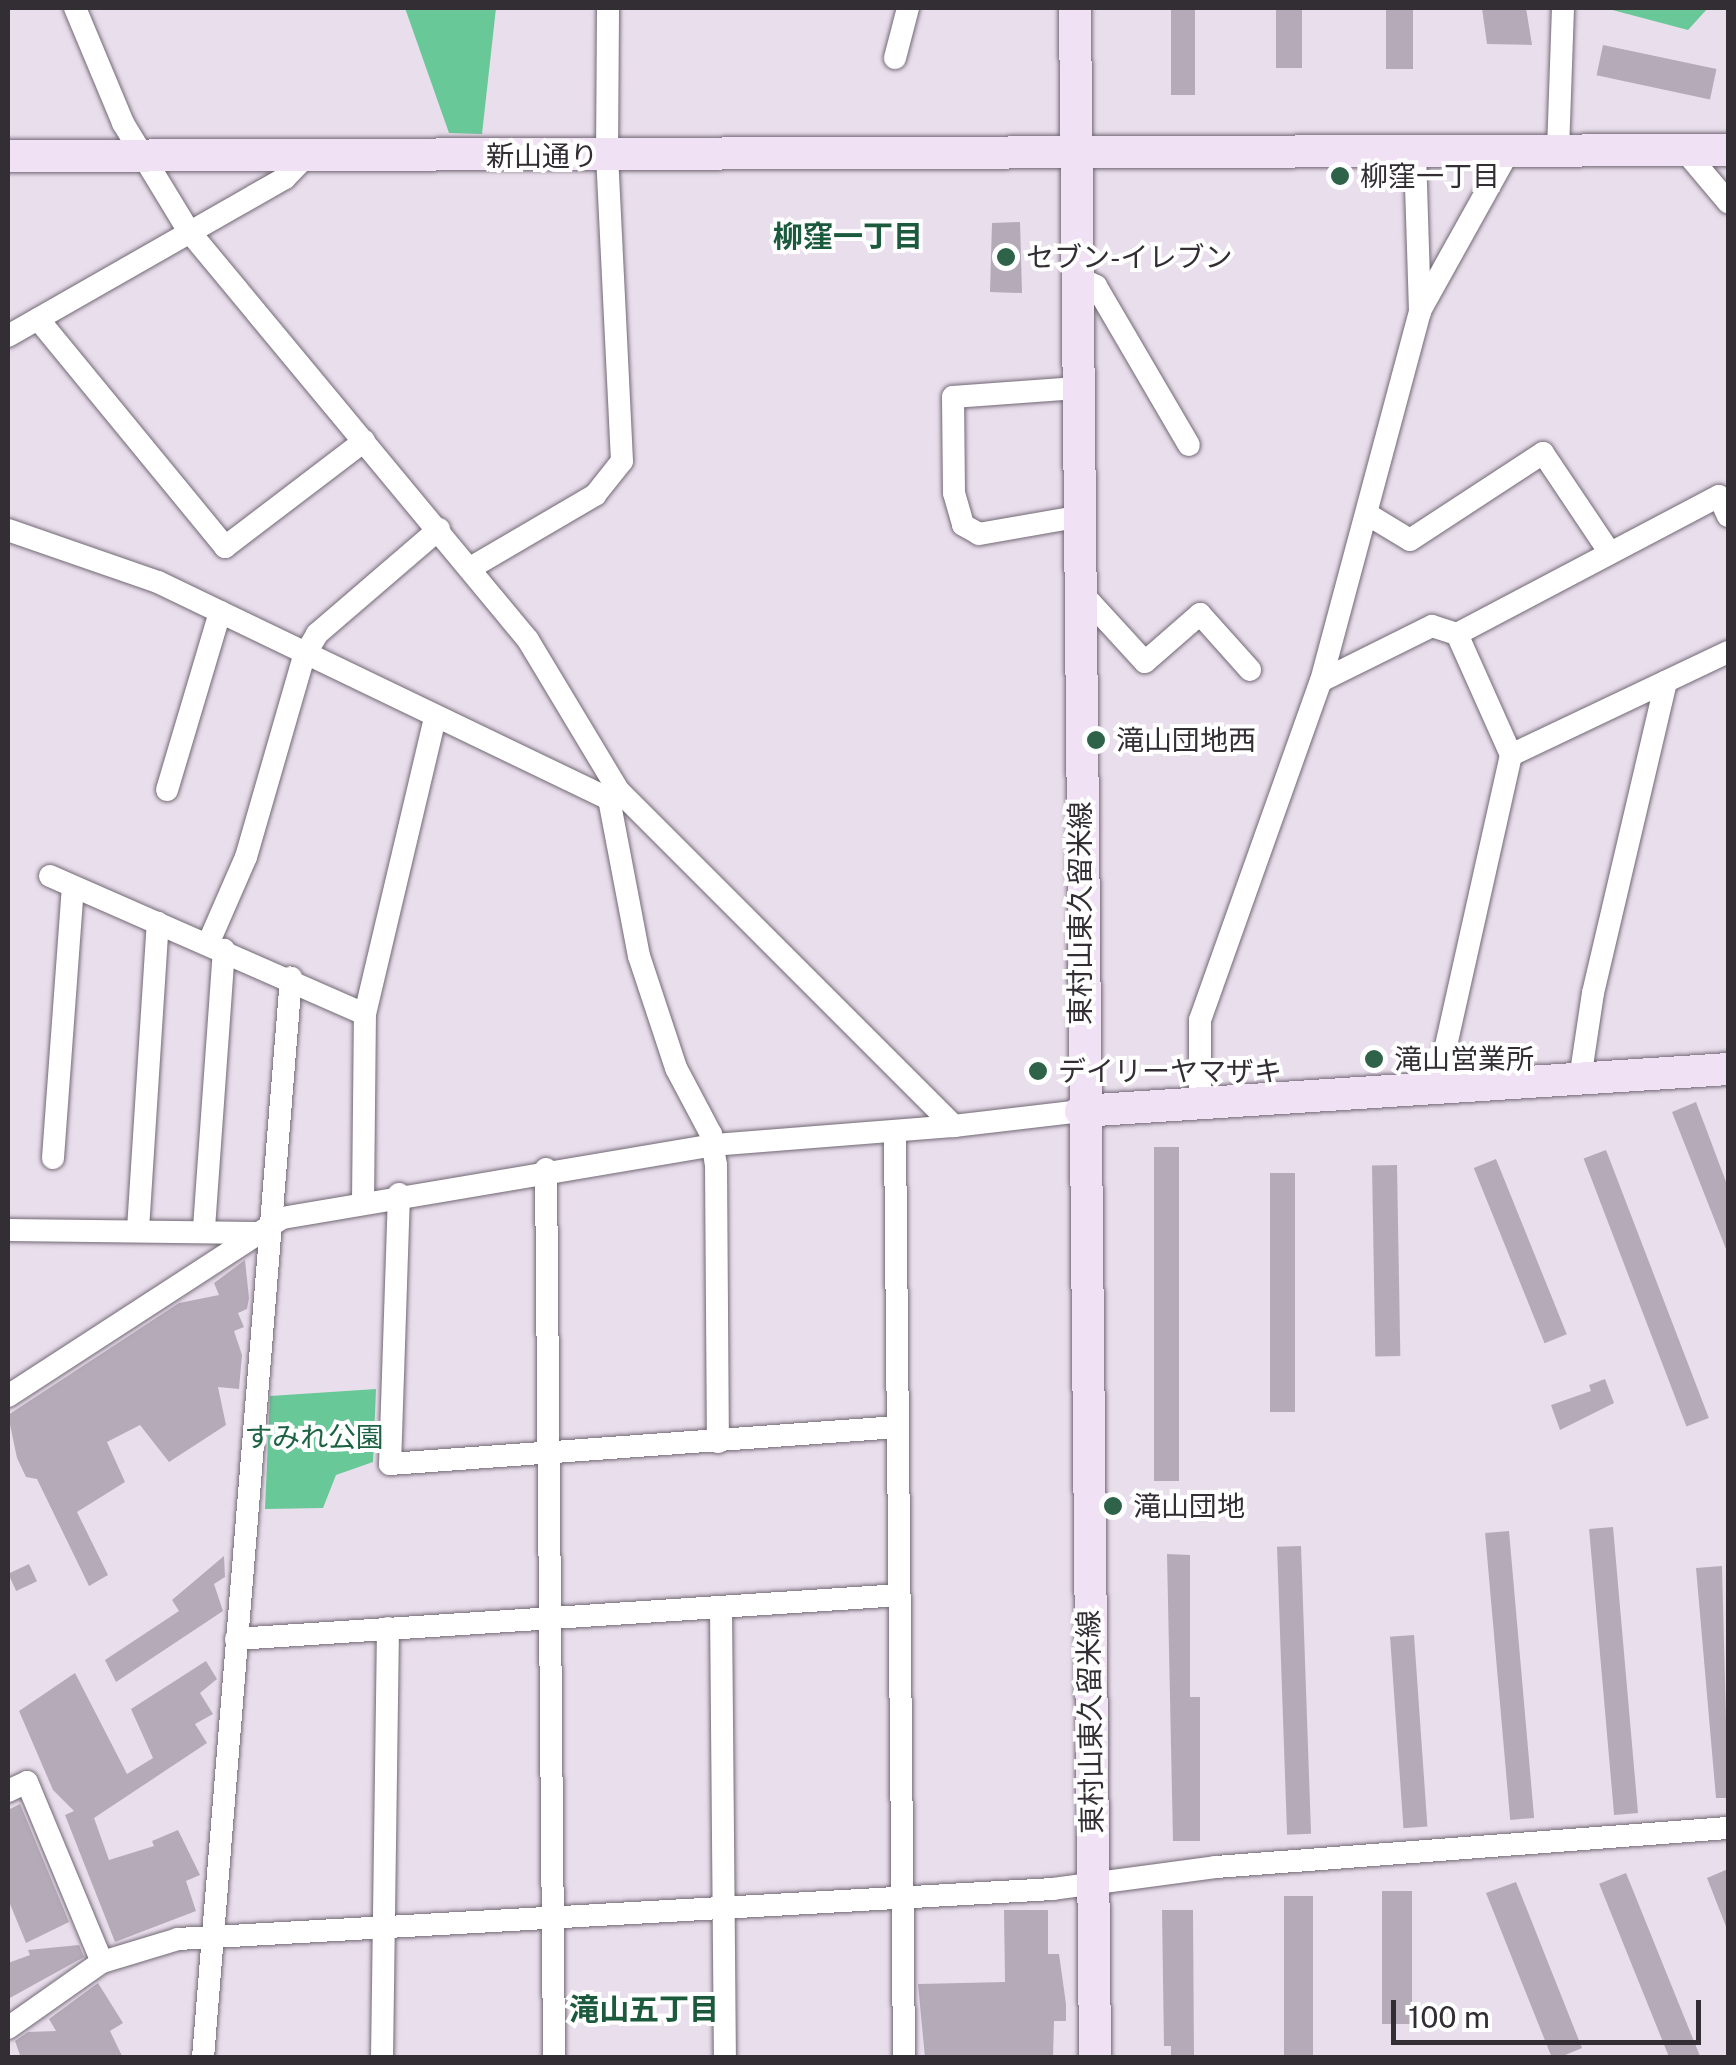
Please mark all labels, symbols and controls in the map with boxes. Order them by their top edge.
street label: 新山通り [486,139,598,173]
place label: 柳窪一丁目 [1360,159,1500,193]
marker: 柳窪一丁目 [1329,165,1351,187]
district label: 柳窪一丁目 [773,218,923,254]
place label: セブン-イレブン [1026,240,1233,274]
marker: セブン-イレブン [995,246,1017,268]
place label: 滝山団地西 [1116,723,1256,757]
marker: 滝山団地西 [1085,729,1107,751]
street label: 東村山東久留米線 [1063,801,1097,1025]
place label: 滝山営業所 [1394,1042,1534,1076]
marker: 滝山営業所 [1363,1048,1385,1070]
place label: デイリーヤマザキ [1058,1054,1282,1088]
marker: デイリーヤマザキ [1027,1060,1049,1082]
park label: すみれ公園 [244,1420,384,1454]
place label: 滝山団地 [1133,1489,1245,1523]
marker: 滝山団地 [1102,1495,1124,1517]
street label: 東村山東久留米線 [1071,1610,1109,1834]
scale bar [1396,1980,1706,2042]
district label: 滝山五丁目 [569,1991,719,2027]
text: 100 m [1408,1999,1490,2035]

